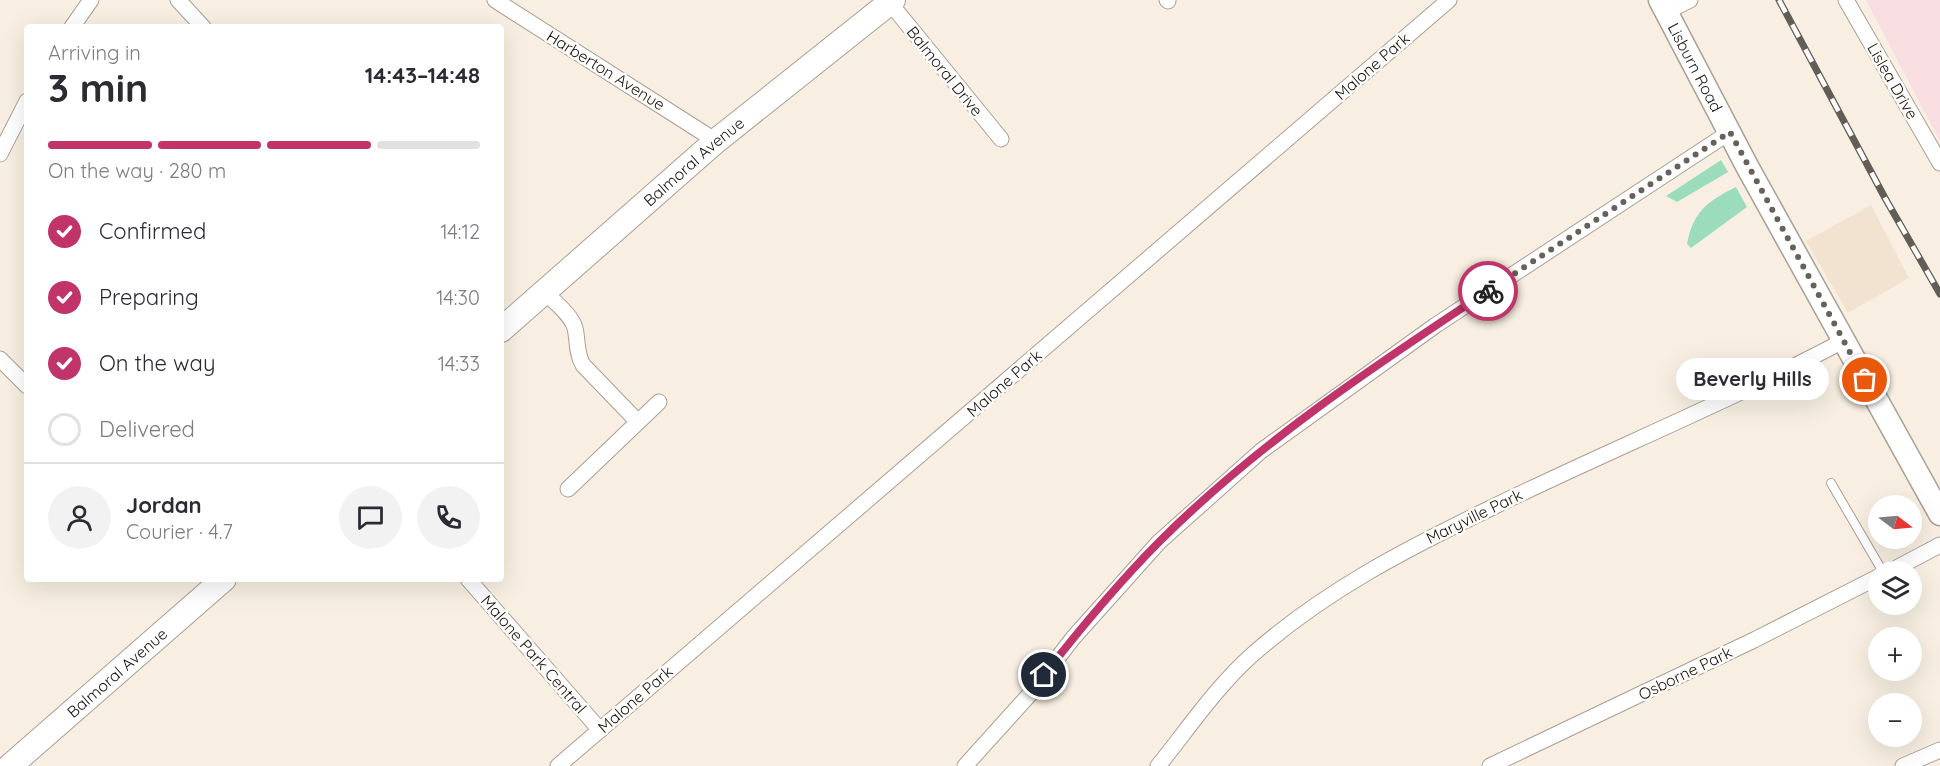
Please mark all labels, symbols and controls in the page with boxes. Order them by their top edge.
street label: Lisburn Road [1664,19,1727,115]
street label: Balmoral Drive [903,22,987,120]
street label: Harberton Avenue [543,26,669,114]
street label: Malone Park [1330,28,1414,104]
street label: Lislea Drive [1863,39,1923,123]
text: Arriving in [48,40,141,65]
text: 14:43–14:48 [365,61,480,89]
text: 3 min [48,63,148,112]
street label: Balmoral Avenue [639,113,748,210]
text: On the way · 280 m [48,158,226,183]
icon: check [48,215,81,248]
text: Confirmed [99,217,206,245]
text: 14:12 [440,219,480,244]
courier [1458,261,1518,321]
icon: bike [1472,275,1505,308]
icon: check [48,281,81,314]
text: Preparing [99,283,199,311]
text: 14:30 [436,285,480,310]
street label: Malone Park [962,345,1046,421]
icon: check [48,347,81,380]
text: On the way [99,349,215,377]
text: 14:33 [438,351,480,376]
pin [1839,354,1890,405]
callout: Beverly Hills [1676,359,1829,401]
icon: bag [1848,363,1881,396]
text: Beverly Hills [1693,366,1812,391]
text: Delivered [99,415,195,443]
street label: Maryville Park [1423,484,1525,548]
button: person [48,486,111,549]
button: chat [339,486,402,549]
button: phone [417,486,480,549]
text: Jordan [126,491,202,519]
north arrow [1868,495,1922,549]
map controls [1868,495,1922,747]
text: Courier · 4.7 [126,519,233,544]
button: layers [1868,561,1922,615]
street label: Malone Park Central [477,591,591,717]
street label: Balmoral Avenue [63,623,171,722]
button: + [1868,627,1922,681]
street label: Osborne Park [1635,642,1735,704]
pin [1018,649,1069,700]
icon: home [1027,658,1060,691]
street label: Malone Park [593,661,677,737]
button: − [1868,693,1922,747]

